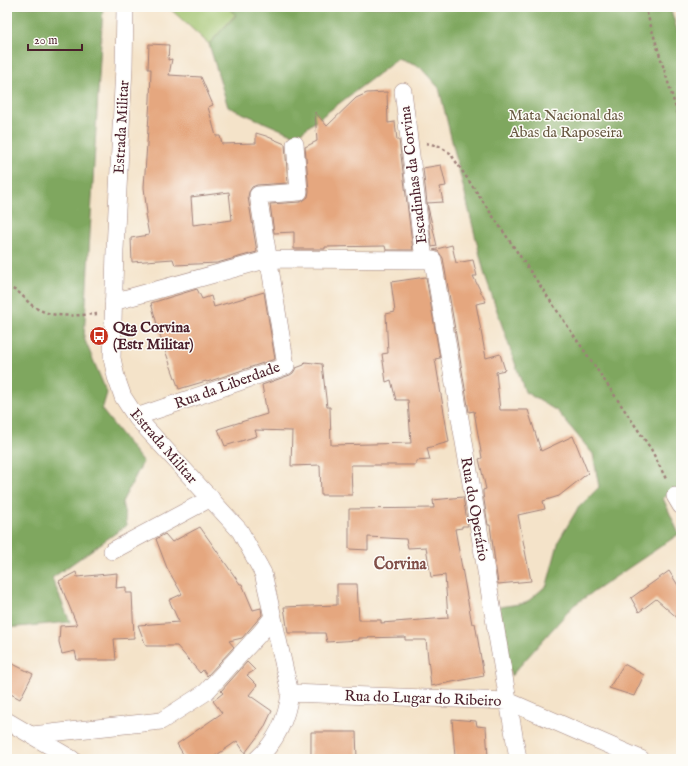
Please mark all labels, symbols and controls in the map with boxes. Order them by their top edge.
scale bar [28,26,82,52]
text: 20 m [34,33,57,48]
street label: Estrada Militar [110,79,133,174]
street label: Escadinhas da Corvina [396,104,431,245]
park label: Mata Nacional das Abas da Raposeira [508,106,623,142]
place label: Qta Corvina (Estr Militar) [113,318,194,354]
bus stop icon: Qta Corvina (Estr Militar) [88,325,110,347]
street label: Rua da Liberdade [172,358,283,413]
street label: Estrada Militar [126,405,202,488]
street label: Rua do Operário [456,456,493,563]
district label: Corvina [374,555,427,575]
street label: Rua do Lugar do Ribeiro [344,686,502,711]

